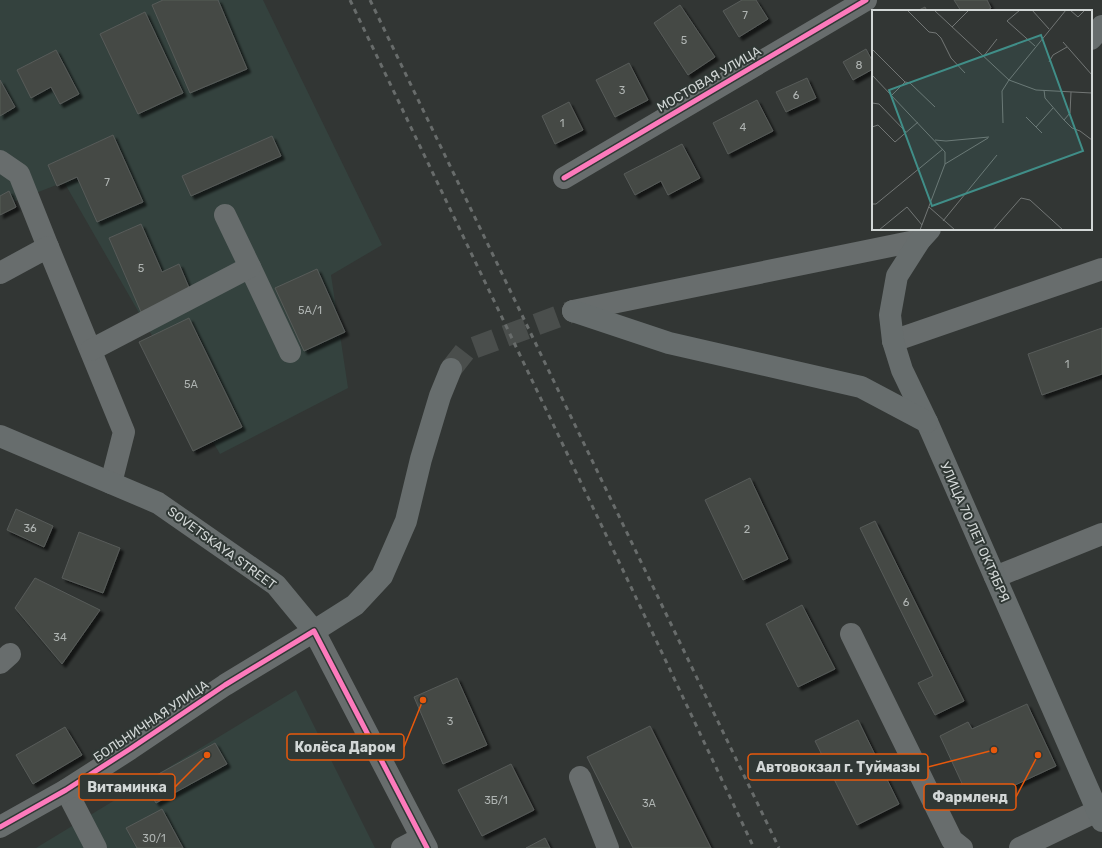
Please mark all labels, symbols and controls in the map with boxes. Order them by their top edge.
house number: 7 [742,9,748,22]
inset map [872,10,1092,230]
house number: 5 [681,34,688,47]
street label: МОСТОВАЯ УЛИЦА [654,43,764,115]
house number: 8 [856,59,863,72]
house number: 3 [619,84,626,97]
house number: 6 [793,89,800,102]
house number: 1 [560,117,564,130]
house number: 4 [740,121,747,134]
house number: 7 [104,176,110,189]
house number: 5 [138,262,145,275]
house number: 5А/1 [298,304,322,317]
house number: 1 [1065,358,1069,371]
house number: 5А [184,378,199,391]
street label: УЛИЦА 70 ЛЕТ ОКТЯБРЯ [937,460,1013,604]
street label: SOVETSKAYA STREET [165,504,280,593]
house number: 36 [23,522,37,535]
house number: 2 [744,523,750,536]
house number: 6 [903,596,910,609]
house number: 34 [53,631,67,644]
street label: БОЛЬНИЧНАЯ УЛИЦА [91,677,212,765]
house number: 3 [447,715,454,728]
callout: Колёса Даром [287,734,404,760]
text: Колёса Даром [294,739,396,756]
callout: Автовокзал г. Туймазы [748,754,928,780]
text: Автовокзал г. Туймазы [756,759,920,776]
callout: Витаминка [79,774,175,800]
text: Витаминка [87,779,167,796]
callout: Фармленд [924,784,1016,810]
text: Фармленд [932,789,1008,806]
house number: 3Б/1 [484,794,508,807]
house number: 3А [642,797,657,810]
house number: 30/1 [142,832,166,845]

